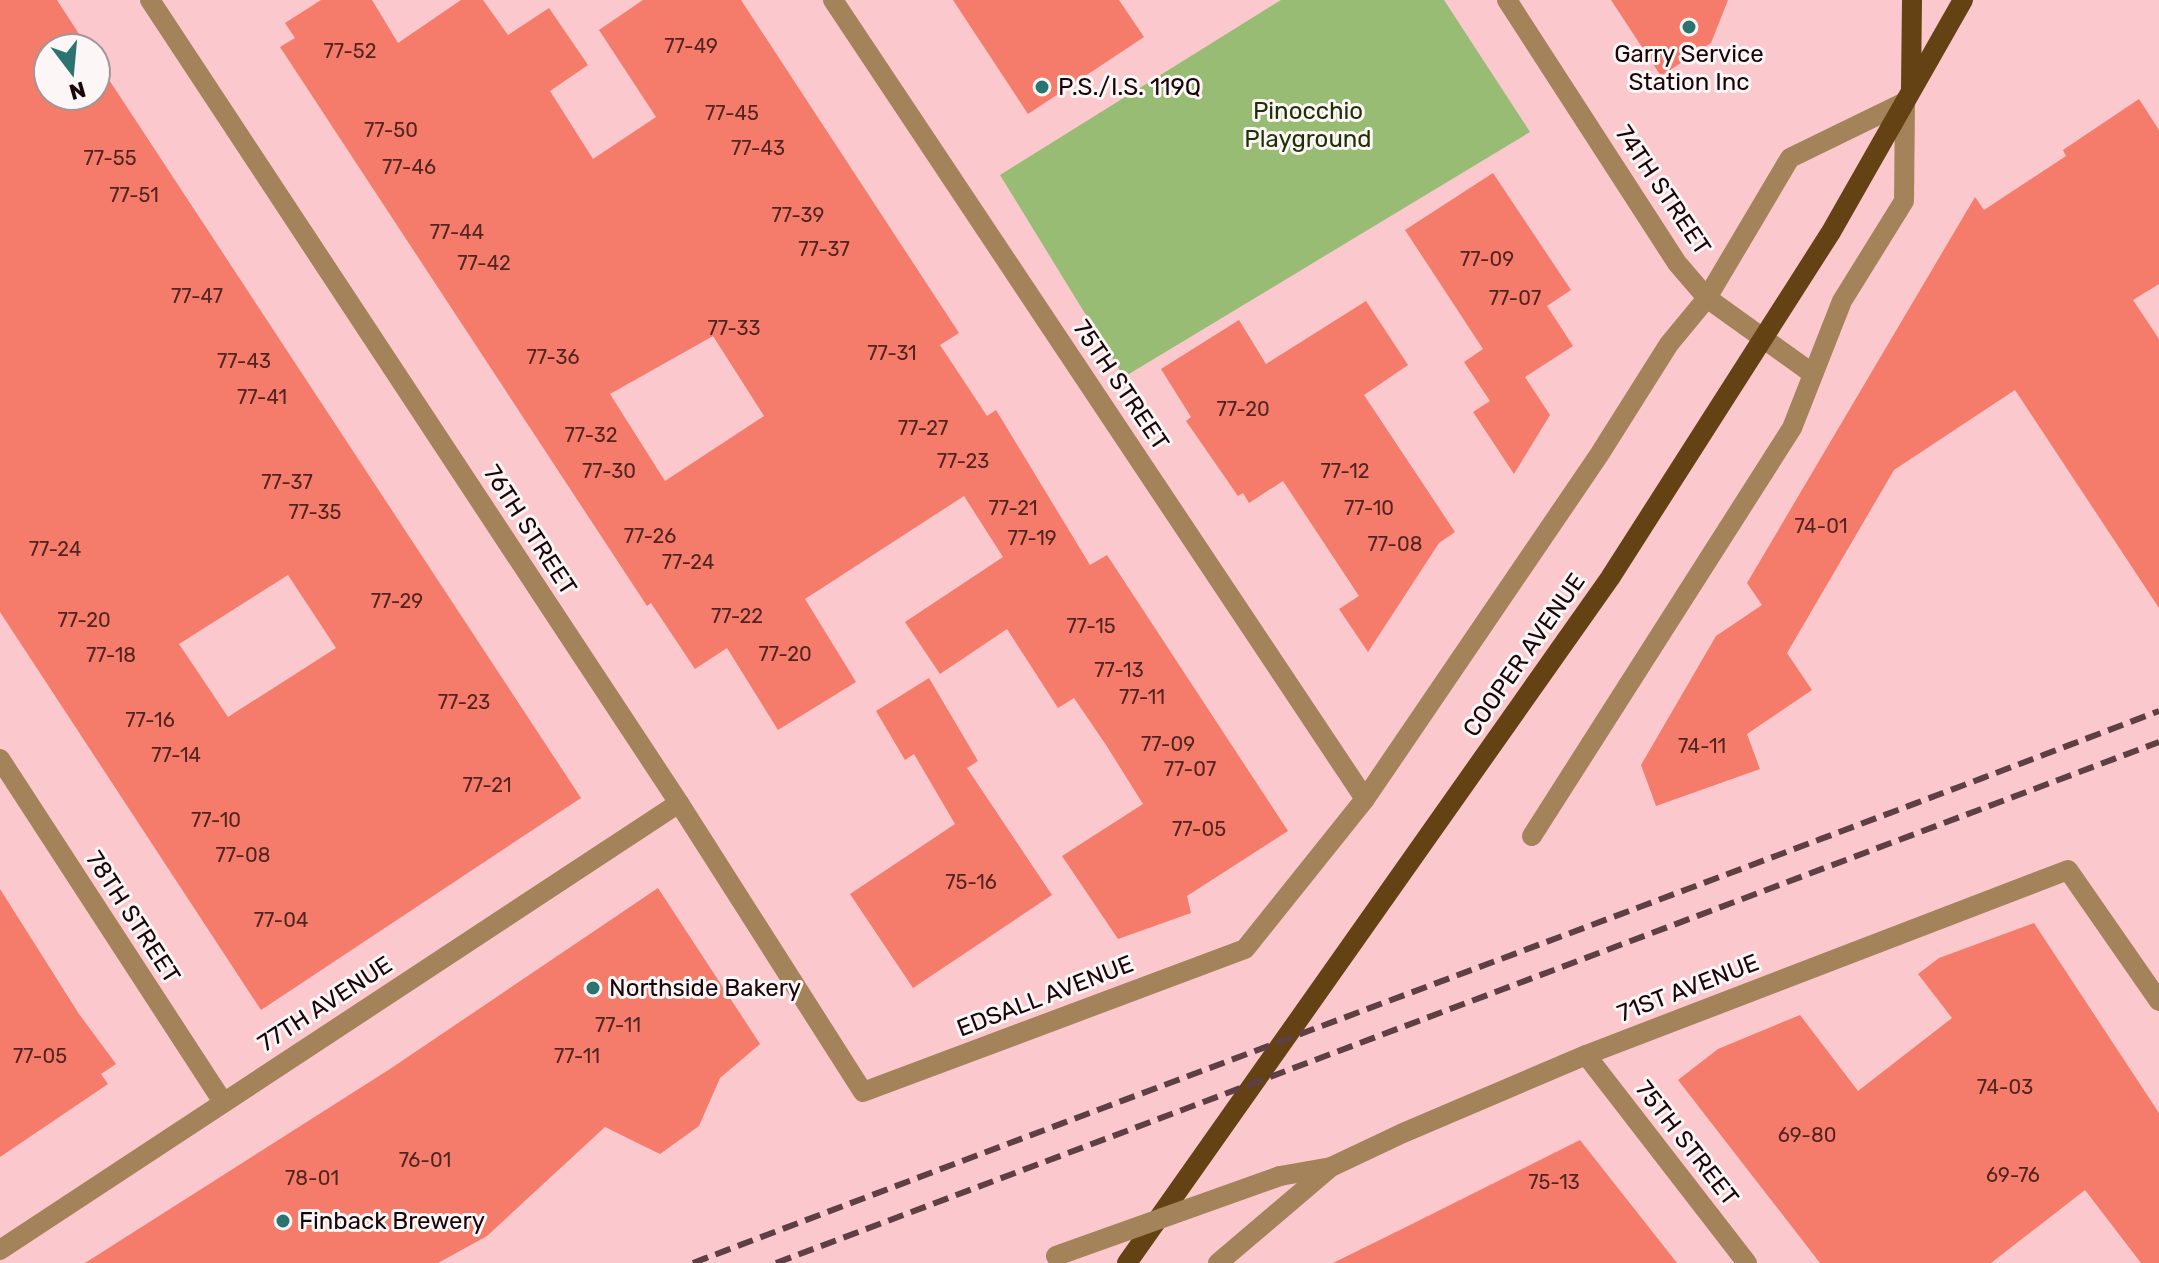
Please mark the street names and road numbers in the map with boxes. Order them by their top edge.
street label: 74TH STREET [1609,120,1717,260]
street label: 75TH STREET [1067,315,1175,455]
street label: 76TH STREET [478,460,582,600]
street label: COOPER AVENUE [1457,568,1591,742]
street label: 78TH STREET [80,846,186,988]
street label: 71ST AVENUE [1613,948,1763,1028]
street label: EDSALL AVENUE [953,949,1137,1043]
street label: 77TH AVENUE [253,950,397,1058]
street label: 75TH STREET [1630,1075,1745,1211]

